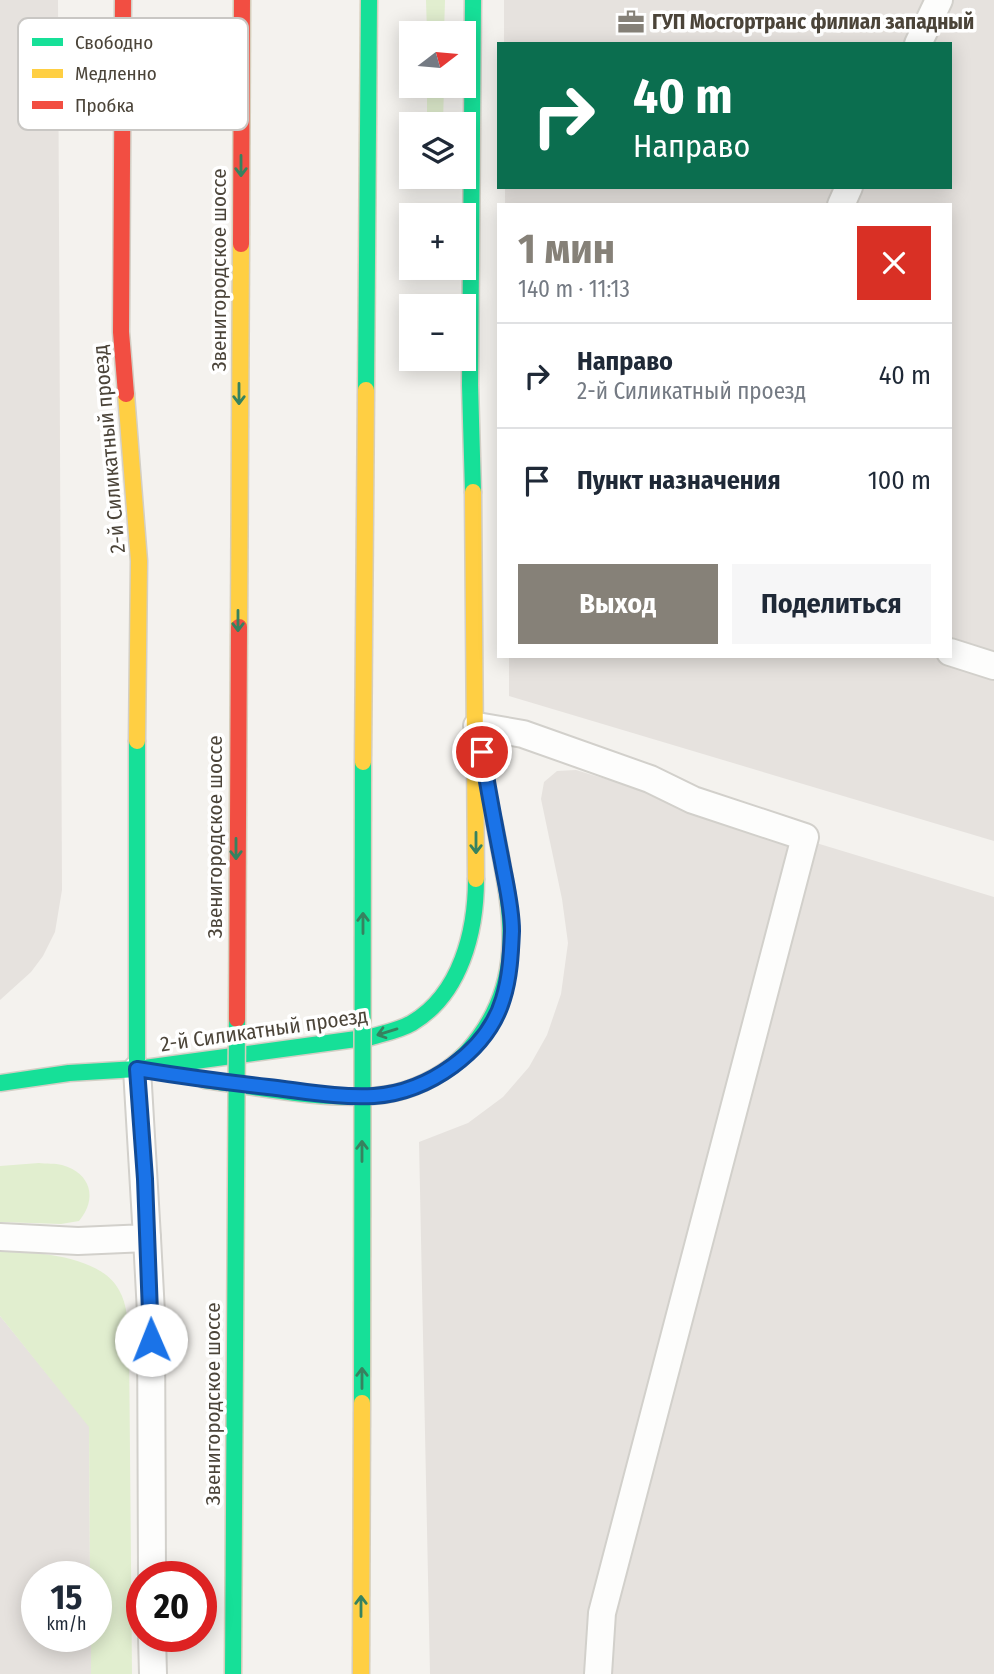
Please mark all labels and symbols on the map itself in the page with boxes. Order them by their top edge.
office icon: ГУП Мосгортранс филиал западный [616,7,646,37]
place label: ГУП Мосгортранс филиал западный [652,9,974,35]
legend [18,18,248,130]
north arrow [399,21,476,98]
text: Свободно [75,31,153,54]
text: Медленно [75,62,157,85]
text: Пробка [75,94,134,117]
one-way arrow [234,154,248,177]
street label: Звенигородское шоссе [206,168,232,372]
street label: 2-й Силикатный проезд [87,344,131,554]
one-way arrow [232,382,246,405]
one-way arrow [231,609,244,632]
pin [452,722,512,782]
street label: Звенигородское шоссе [202,735,228,939]
one-way arrow [469,831,483,854]
one-way arrow [229,837,243,860]
one-way arrow [356,912,370,935]
street label: 2-й Силикатный проезд [159,1003,369,1057]
one-way arrow [377,1027,399,1040]
one-way arrow [355,1140,369,1163]
street label: Звенигородское шоссе [200,1302,226,1506]
position arrow [114,1303,188,1377]
one-way arrow [355,1367,369,1390]
speed limit sign: 20 [126,1561,217,1652]
one-way arrow [354,1595,368,1618]

